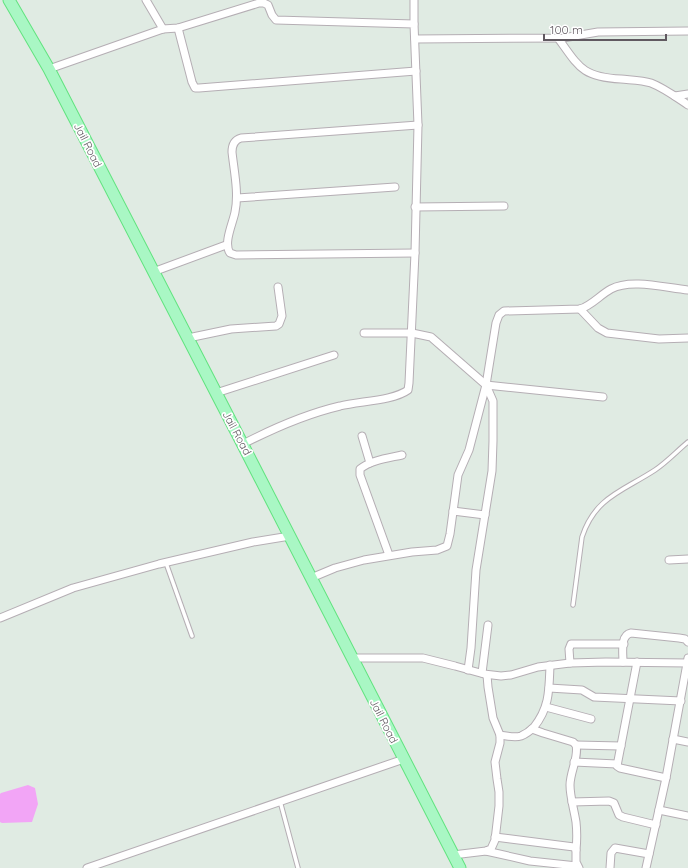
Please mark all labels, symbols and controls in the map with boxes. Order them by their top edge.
scale bar [544,16,666,42]
text: 100 m [550,22,583,37]
street label: Jail Road [71,120,105,170]
street label: Jail Road [220,408,254,458]
street label: Jail Road [367,696,401,746]

